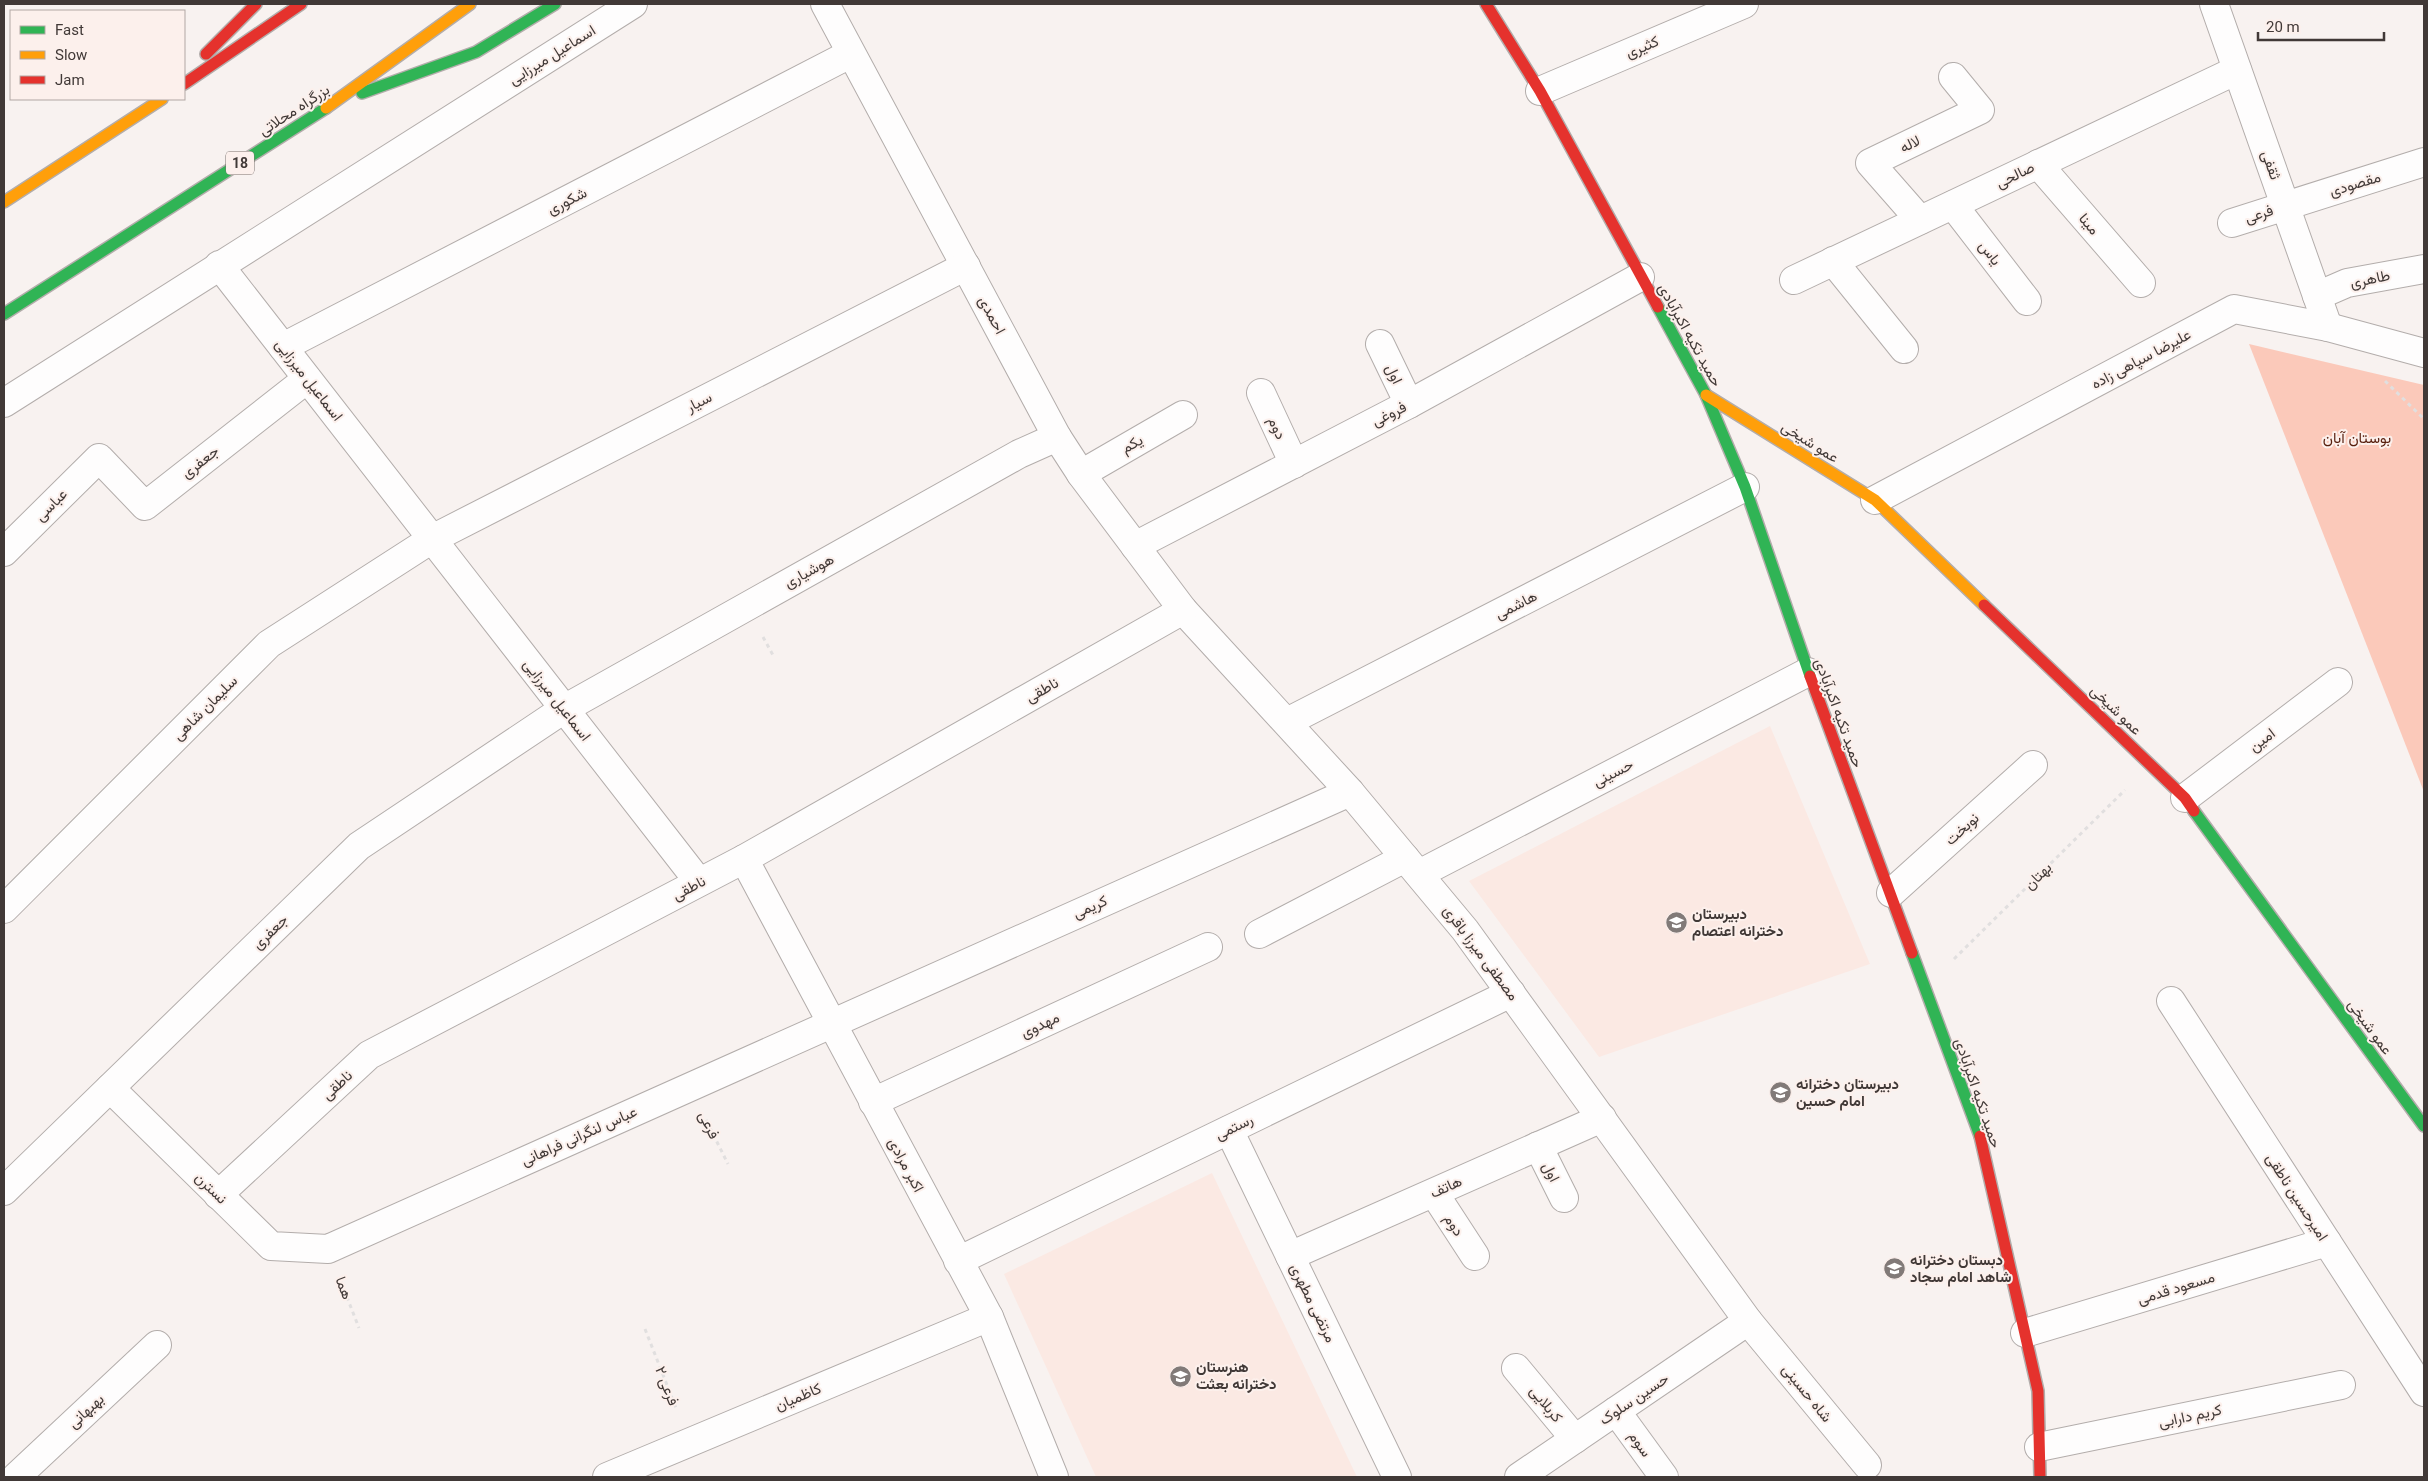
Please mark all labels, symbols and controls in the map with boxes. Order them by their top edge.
legend [10,10,185,100]
scale bar [2258,10,2384,42]
text: 20 m [2266,18,2300,36]
text: Fast [55,21,84,39]
street label: اسماعیل میرزایی [505,21,599,90]
street label: کثیری [1623,32,1662,63]
text: Slow [55,46,87,64]
text: Jam [55,71,85,89]
street label: بزرگراه محلاتی [255,80,333,140]
street label: لاله [1897,131,1923,157]
street label: ثقفی [2257,148,2285,182]
road number: 18 [226,152,254,174]
street label: صالحی [1993,158,2038,193]
street label: مقصودی [2327,168,2383,201]
street label: شکوری [544,183,590,219]
street label: فرعی [2242,201,2276,228]
street label: مینا [2075,210,2103,238]
street label: یاس [1974,237,2005,270]
street label: طاهری [2348,266,2392,293]
street label: حمید تکیه اکبرآبادی [1653,280,1726,390]
street label: احمدی [974,293,1009,338]
street label: علیرضا سپاهی زاده [2088,325,2194,394]
street label: اسماعیل میرزایی [271,335,347,425]
street label: اول [1382,361,1406,387]
street label: سیار [682,388,715,416]
street label: فروغی [1369,398,1410,431]
street label: دوم [1263,414,1290,443]
street label: عمو شیخی [1778,417,1842,468]
park label: بوستان آبان [2323,429,2391,447]
street label: یکم [1118,431,1146,458]
street label: جعفری [178,442,223,483]
street label: عباسی [31,485,72,526]
street label: هوشیاری [781,550,837,593]
street label: هاشمی [1492,587,1540,624]
street label: اسماعیل میرزایی [519,655,595,745]
street label: حمید تکیه اکبرآبادی [1810,656,1867,770]
street label: سلیمان شاهی [169,672,242,745]
street label: ناطقی [1022,673,1062,707]
street label: عمو شیخی [2086,681,2145,740]
street label: امین [2245,724,2279,756]
street label: حسینی [1590,755,1637,792]
street label: نوبخت [1941,809,1983,849]
street label: بهتان [2020,858,2056,894]
street label: ناطقی [669,872,709,905]
street label: کریمی [1070,891,1111,923]
street label: مصطفی میرزا باقری [1439,902,1523,1005]
place label: دبیرستان دخترانه اعتصام [1692,905,1783,941]
street label: جعفری [248,911,292,954]
school or university icon: دبیرستان دخترانه اعتصام [1664,911,1688,935]
street label: عمو شیخی [2343,996,2396,1059]
street label: مهدوی [1018,1008,1063,1043]
street label: حمید تکیه اکبرآبادی [1950,1036,2005,1151]
street label: ناطقی [318,1066,357,1104]
place label: دبیرستان دخترانه امام حسین [1796,1075,1899,1111]
school or university icon: دبیرستان دخترانه امام حسین [1768,1081,1792,1105]
street label: عباس لنگرانی فراهانی [518,1102,640,1171]
street label: فرعی [694,1108,724,1143]
street label: رستمی [1212,1110,1256,1145]
street label: اکبر مرادی [883,1135,928,1196]
street label: امیرحسین ناطقی [2261,1150,2332,1245]
street label: اول [1538,1159,1564,1185]
street label: نسترن [191,1168,231,1208]
street label: هاتف [1427,1172,1465,1202]
street label: دوم [1439,1211,1468,1240]
place label: دبستان دخترانه شاهد امام سجاد [1910,1251,2011,1287]
school or university icon: دبستان دخترانه شاهد امام سجاد [1882,1257,1906,1281]
street label: مرتضی مطهری [1285,1261,1340,1346]
street label: مسعود قدمی [2135,1268,2217,1309]
street label: هما [331,1274,357,1302]
place label: هنرستان دخترانه بعثت [1196,1358,1277,1393]
street label: شاه حسینی [1777,1360,1836,1426]
street label: فرعی ۲ [650,1364,683,1409]
school or university icon: هنرستان دخترانه بعثت [1168,1364,1192,1388]
street label: حسین سلوک [1596,1369,1673,1430]
street label: کاظمیان [772,1379,824,1415]
street label: کربلایی [1525,1382,1566,1427]
street label: بهبهانی [64,1390,108,1433]
street label: کریم دارابی [2157,1400,2224,1432]
street label: سوم [1624,1428,1655,1461]

